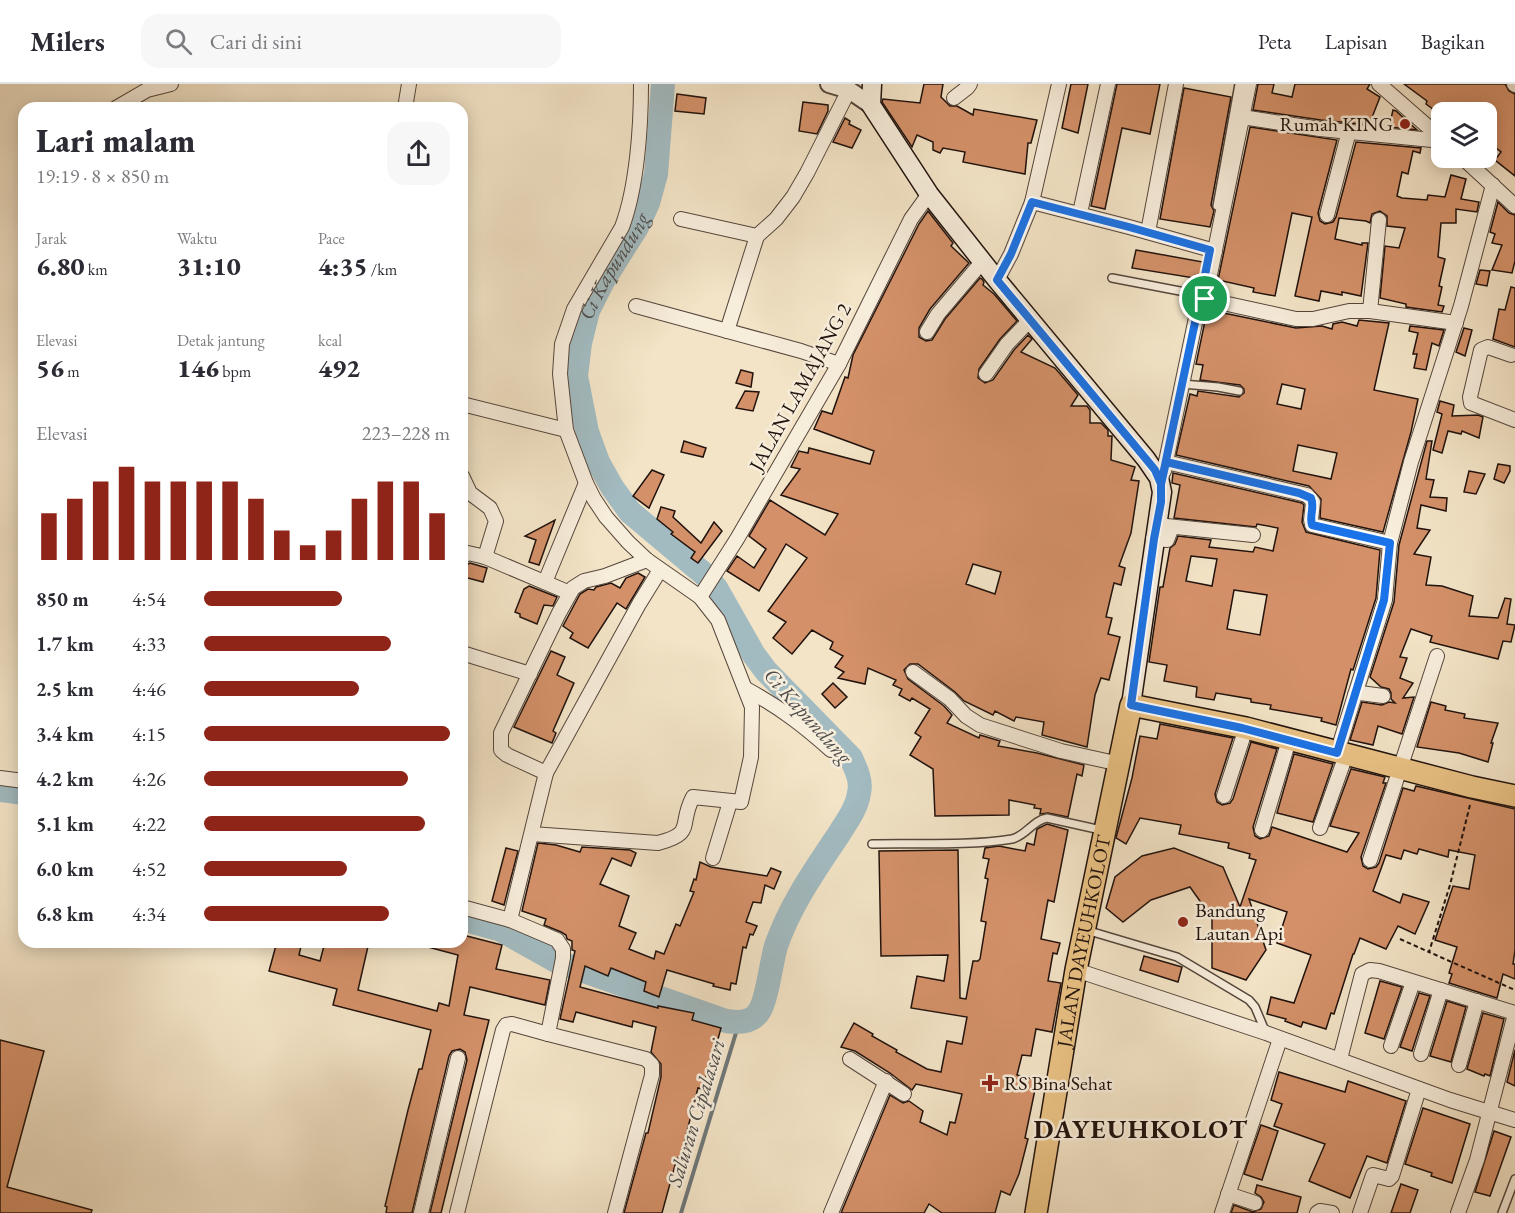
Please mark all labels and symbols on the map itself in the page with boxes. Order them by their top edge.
place label: Rumah KING [1280,111,1393,137]
marker: Rumah KING [1398,117,1412,131]
water label: Ci Kapundung [572,207,655,322]
pin [1179,273,1230,324]
street label: JALAN LAMAJANG 2 [742,298,857,477]
water label: Ci Kapundung [758,662,859,770]
street label: JALAN DAYEUHKOLOT [1050,832,1117,1051]
place label: Bandung Lautan Api [1195,897,1283,946]
marker: Bandung Lautan Api [1176,915,1190,929]
water label: Saluran Cipalasari [660,1035,731,1191]
place label: RS Bina Sehat [1004,1070,1113,1096]
marker: RS Bina Sehat [981,1074,999,1092]
district label: DAYEUHKOLOT [1033,1112,1249,1146]

